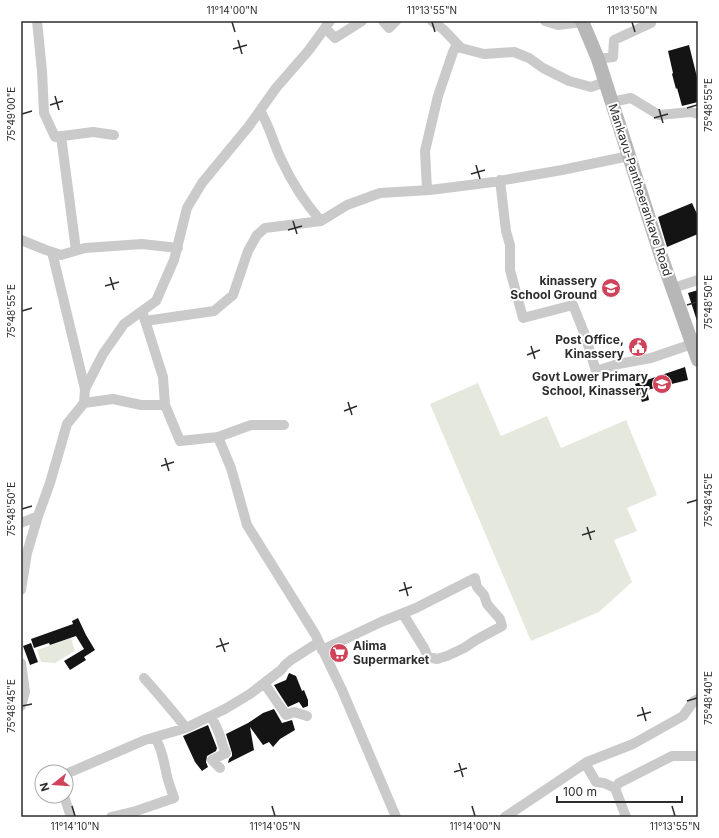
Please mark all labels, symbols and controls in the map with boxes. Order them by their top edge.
text: 11°14'00"N [206,4,258,16]
text: 11°13'55"N [407,4,457,16]
text: 11°13'50"N [607,4,657,16]
text: 75°48'55"E [702,78,714,132]
text: 75°49'00"E [5,87,17,141]
street label: Mankavu-Pantheerankave Road [605,102,676,278]
place label: kinassery School Ground [510,273,598,302]
text: 75°48'50"E [702,275,714,329]
school or university icon: kinassery School Ground [600,277,622,299]
text: 75°48'55"E [5,284,17,338]
place label: Post Office, Kinassery [555,332,625,361]
public building icon: Post Office, Kinassery [627,336,649,358]
place label: Govt Lower Primary School, Kinassery [532,369,649,398]
school or university icon: Govt Lower Primary School, Kinassery [651,373,673,395]
text: 75°48'45"E [702,473,714,527]
text: 75°48'50"E [5,482,17,536]
place label: Alima Supermarket [353,638,430,667]
supermarket icon: Alima Supermarket [328,642,350,664]
text: 75°48'40"E [702,671,714,725]
text: 75°48'45"E [5,679,17,733]
north arrow [34,764,74,804]
scale bar [557,778,682,804]
text: N [37,781,52,793]
text: 100 m [563,784,597,799]
text: 11°14'10"N [51,820,99,832]
text: 11°14'05"N [250,820,300,832]
text: 11°14'00"N [449,820,501,832]
text: 11°13'55"N [650,820,700,832]

